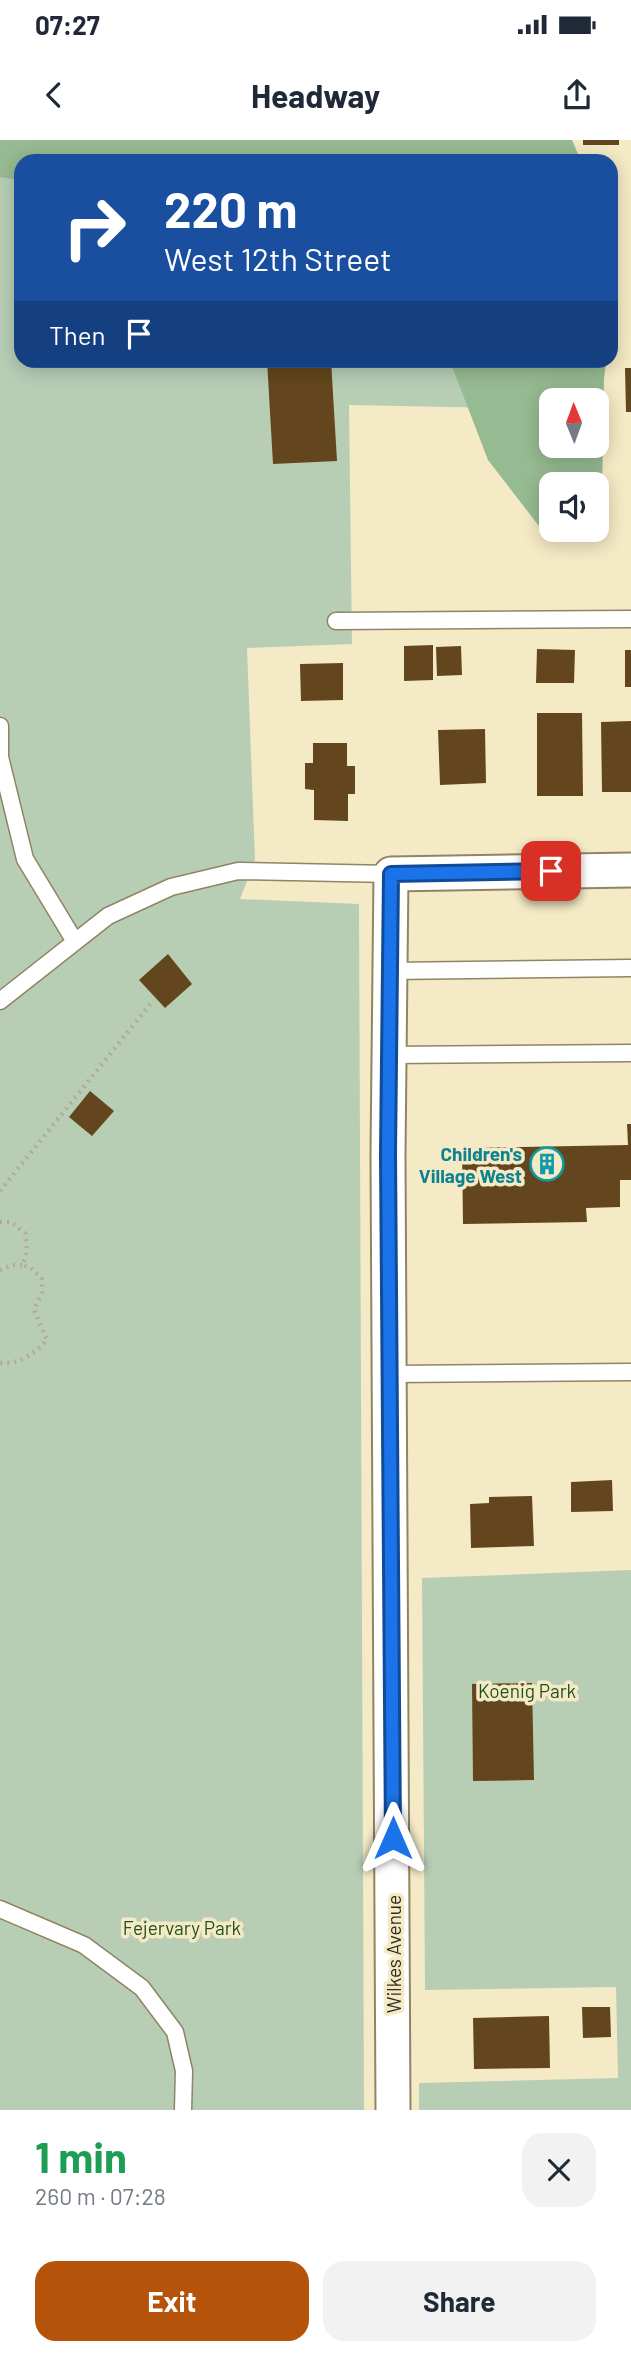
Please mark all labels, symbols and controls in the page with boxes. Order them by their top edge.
text: 07:27 [35,9,100,40]
icon: back [35,76,73,114]
text: Headway [251,76,380,114]
icon: share [558,76,596,114]
text: 220 m [164,179,298,238]
icon: right [49,182,140,273]
text: West 12th Street [164,239,392,277]
icon: arrive [120,315,158,353]
text: Then [49,319,106,350]
north arrow [539,388,609,458]
map controls [539,388,609,542]
button: sound [539,472,609,542]
pin [521,841,581,901]
icon: arrive [532,852,570,890]
place label: Children's Village West [419,1142,522,1187]
building icon: Children's Village West [528,1145,566,1183]
park label: Koenig Park [478,1679,576,1702]
position arrow [356,1801,430,1875]
street label: Wilkes Avenue [382,1895,405,2013]
park label: Fejervary Park [123,1916,241,1939]
text: 1 min [35,2131,127,2181]
button: close [522,2133,596,2207]
text: 260 m · 07:28 [35,2182,166,2210]
button: Exit [35,2261,309,2341]
button: Share [323,2261,596,2341]

